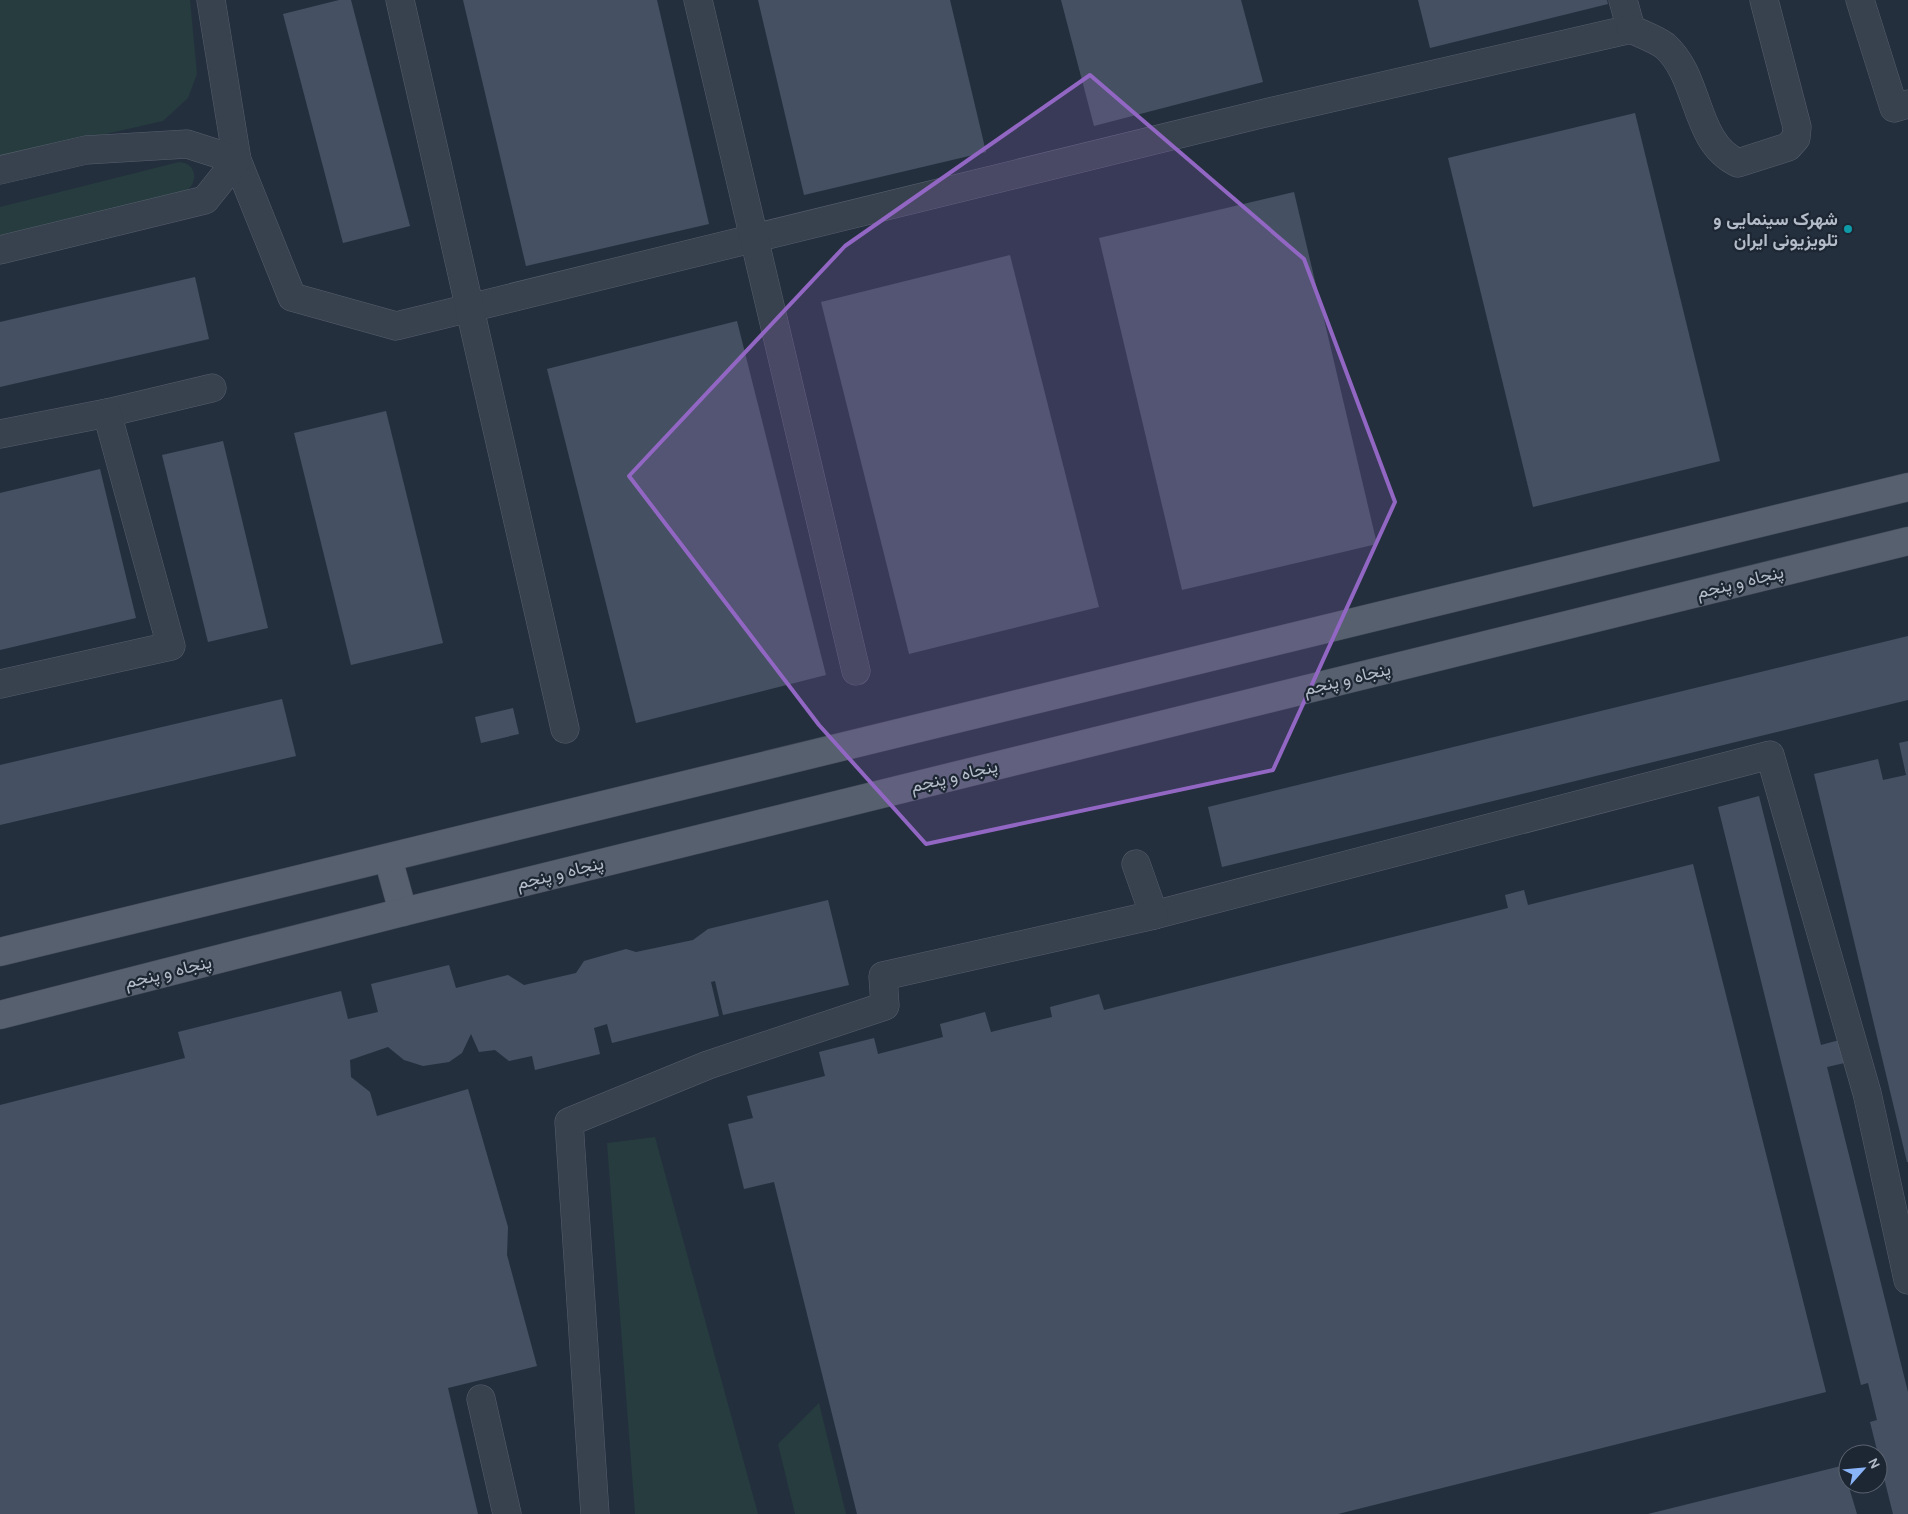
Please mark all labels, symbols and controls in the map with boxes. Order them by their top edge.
place label: شهرک سینمایی و تلویزیونی ایران [1713,208,1838,251]
marker: شهرک سینمایی و تلویزیونی ایران [1842,223,1854,235]
street label: پنجاه و پنجم [1694,561,1786,604]
street label: پنجاه و پنجم [1301,658,1393,701]
street label: پنجاه و پنجم [908,755,1000,798]
street label: پنجاه و پنجم [514,852,606,895]
street label: پنجاه و پنجم [122,951,214,994]
north arrow [1838,1444,1888,1494]
text: N [1864,1455,1884,1472]

